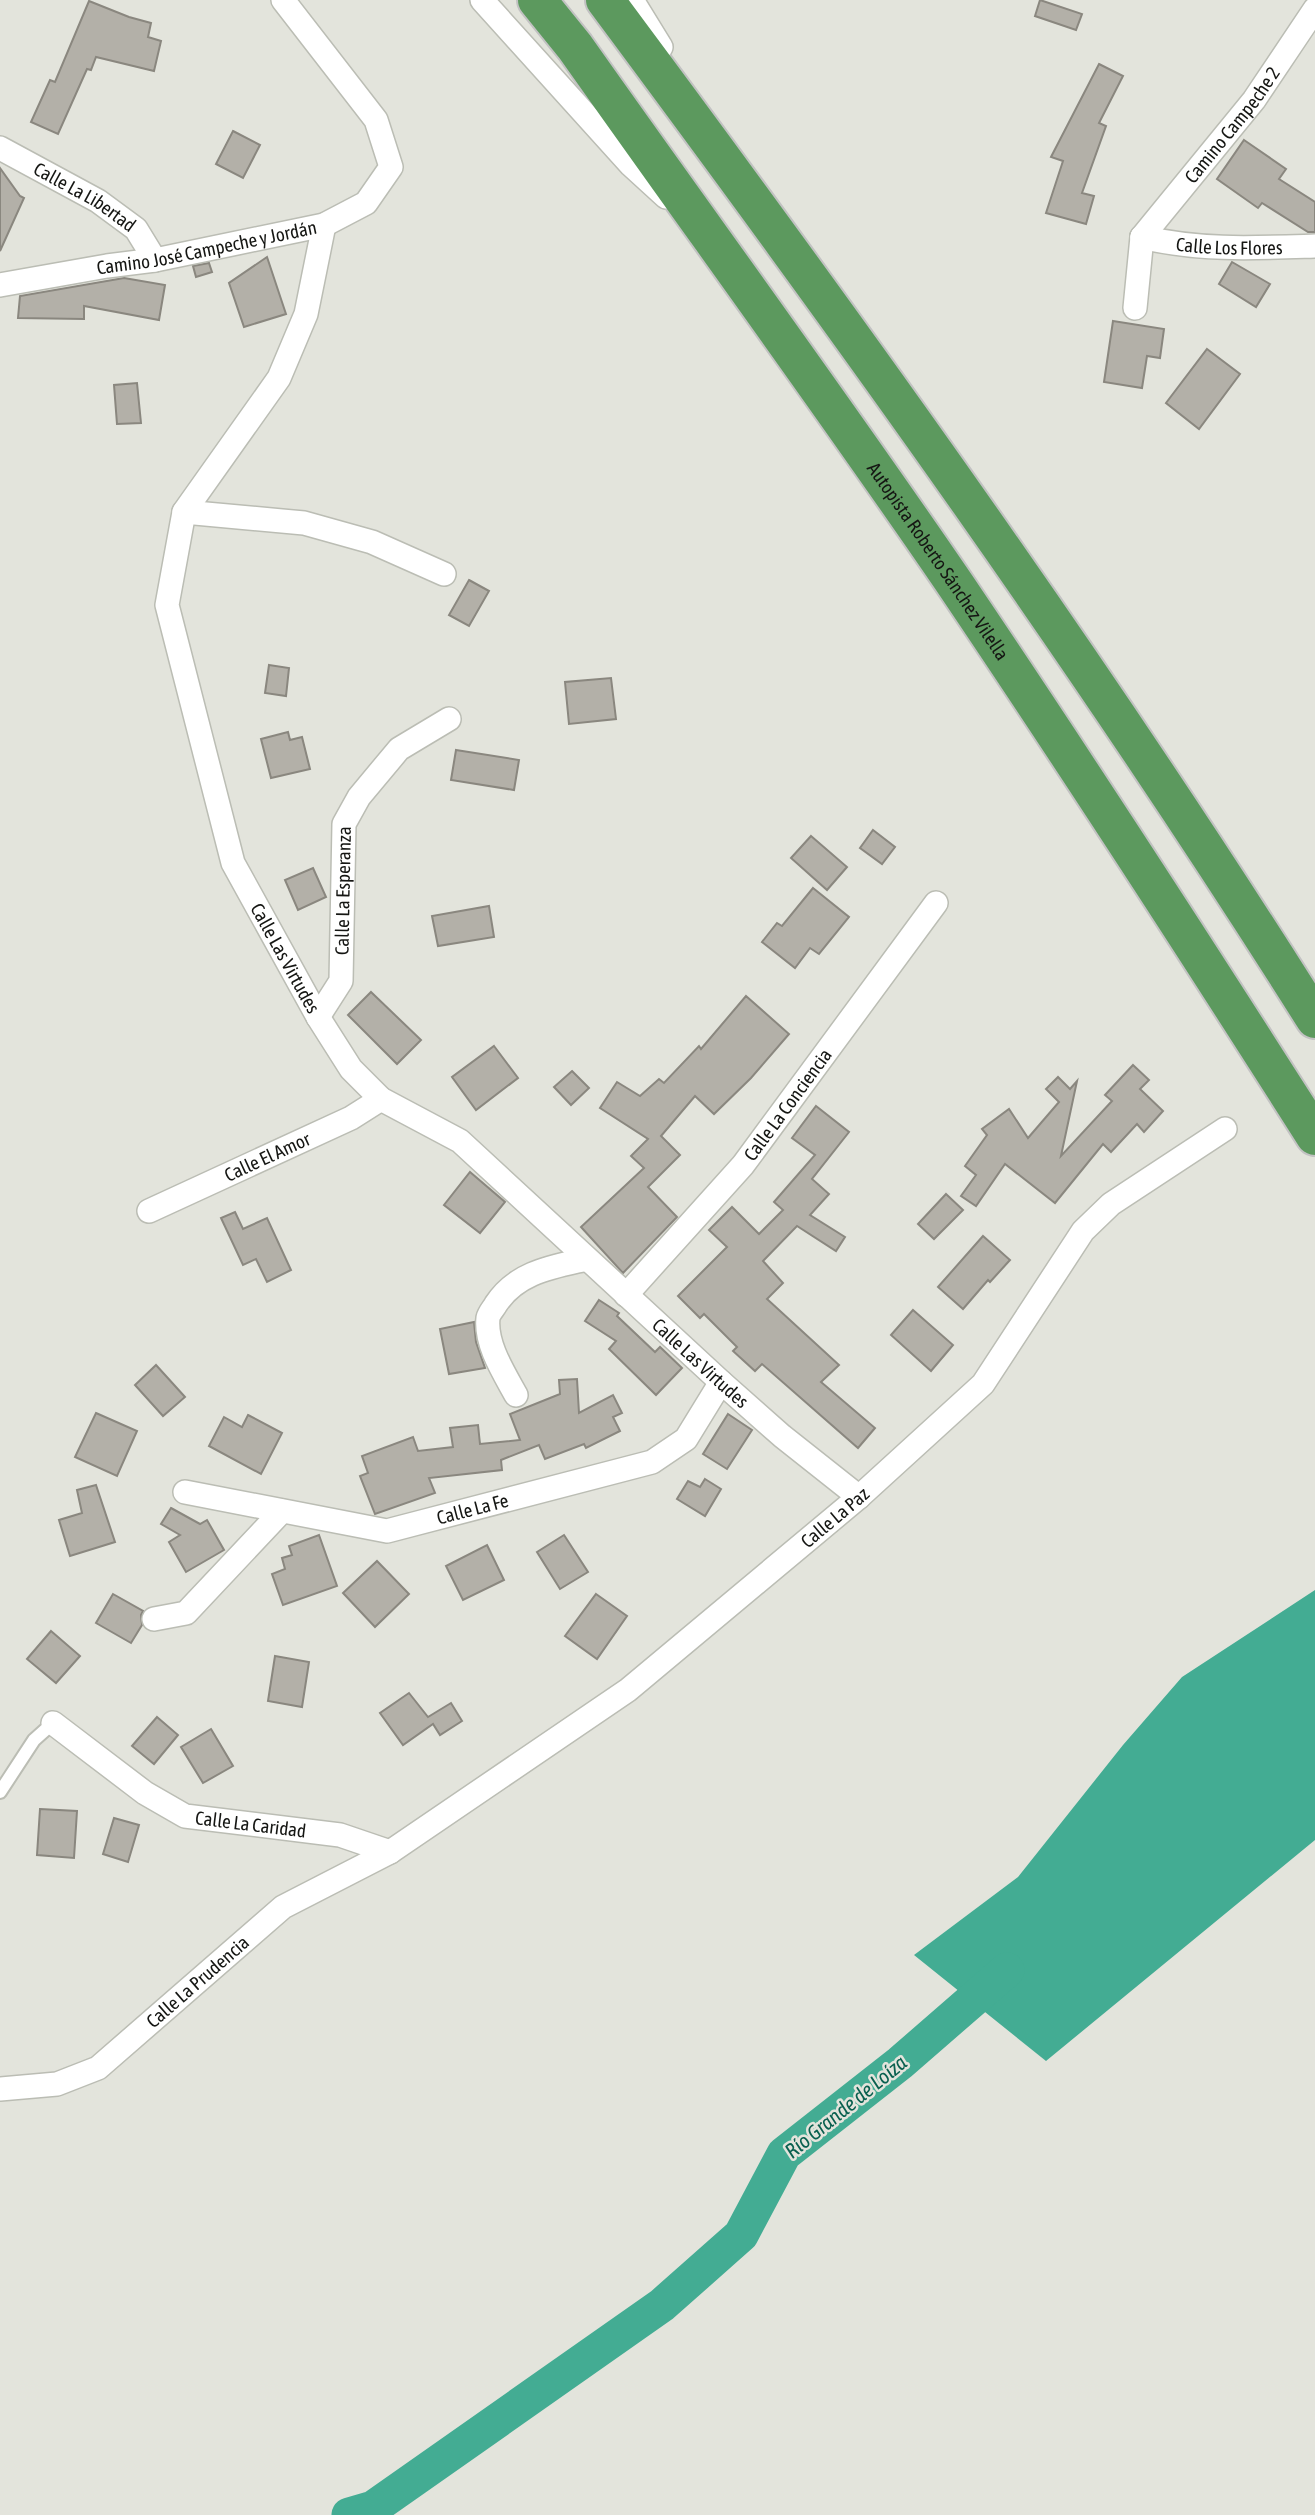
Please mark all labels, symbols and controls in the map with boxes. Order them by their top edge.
street label: Camino Campeche 2 [1180,63,1284,187]
street label: Calle La Libertad [30,157,140,236]
street label: Camino José Campeche y Jordán [95,216,319,279]
street label: Calle Los Flores [1175,233,1283,259]
street label: Autopista Roberto Sánchez Vilella [863,458,1014,664]
street label: Calle La Esperanza [330,826,355,955]
street label: Calle Las Virtudes [246,899,325,1017]
street label: Calle La Conciencia [739,1044,836,1165]
street label: Calle El Amor [221,1127,314,1186]
street label: Calle Las Virtudes [648,1313,753,1412]
street label: Calle La Paz [796,1483,873,1552]
street label: Calle La Fe [434,1489,511,1529]
street label: Calle La Caridad [194,1806,308,1842]
street label: Calle La Prudencia [142,1931,253,2032]
water label: Río Grande de Loíza [780,2050,911,2163]

